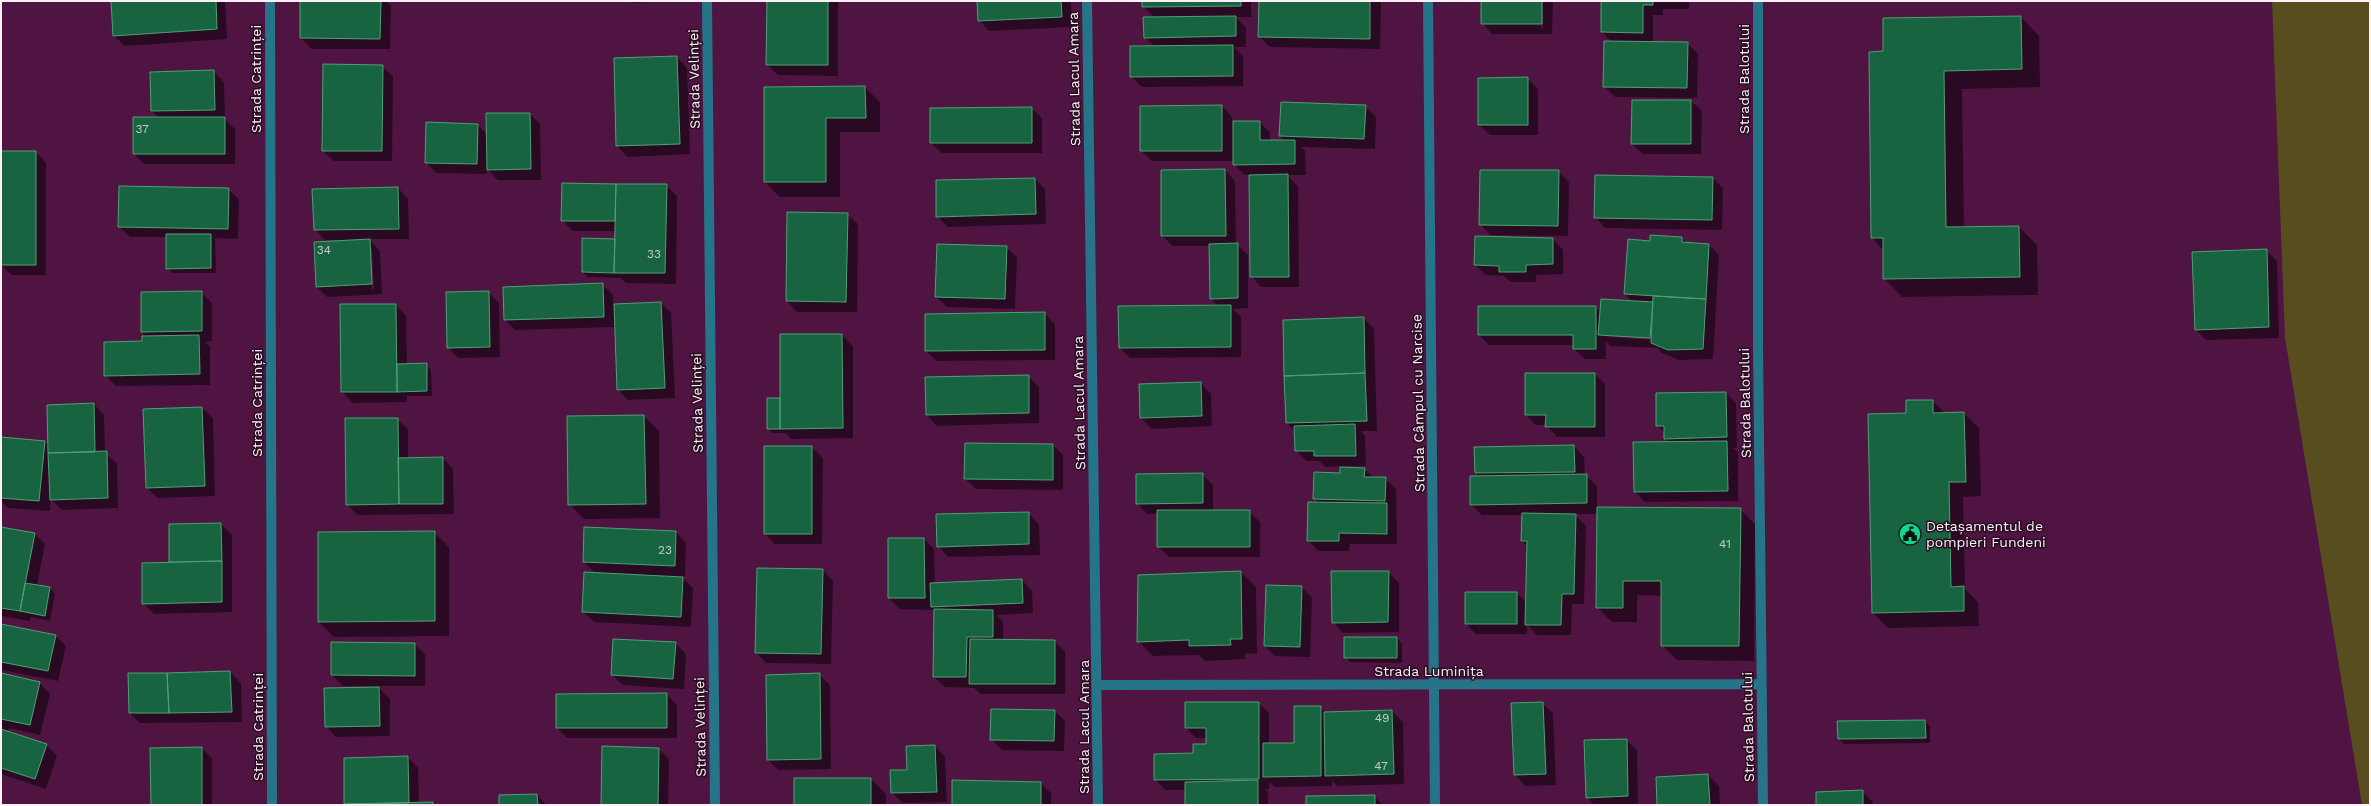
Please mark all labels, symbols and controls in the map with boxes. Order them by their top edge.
street label: Strada Lacul Amara [1065,12,1083,146]
street label: Strada Balotului [1736,24,1752,134]
street label: Strada Catrinței [248,25,265,133]
street label: Strada Velinței [685,29,704,129]
house number: 37 [135,122,149,136]
house number: 34 [317,243,331,257]
house number: 33 [647,247,661,261]
street label: Strada Câmpul cu Narcise [1408,314,1428,492]
street label: Strada Lacul Amara [1070,336,1088,470]
street label: Strada Balotului [1736,348,1754,458]
street label: Strada Catrinței [249,349,266,457]
street label: Strada Velinței [688,353,707,453]
place label: Detașamentul de pompieri Fundeni [1926,518,2046,550]
public building icon: Detașamentul de pompieri Fundeni [1897,521,1923,547]
house number: 41 [1719,537,1731,551]
house number: 23 [658,543,672,557]
street label: Strada Lacul Amara [1076,660,1092,794]
street label: Strada Luminița [1374,663,1484,680]
street label: Strada Balotului [1739,672,1757,782]
street label: Strada Catrinței [250,673,267,781]
street label: Strada Velinței [691,677,710,777]
house number: 49 [1375,711,1389,725]
house number: 47 [1374,759,1388,773]

